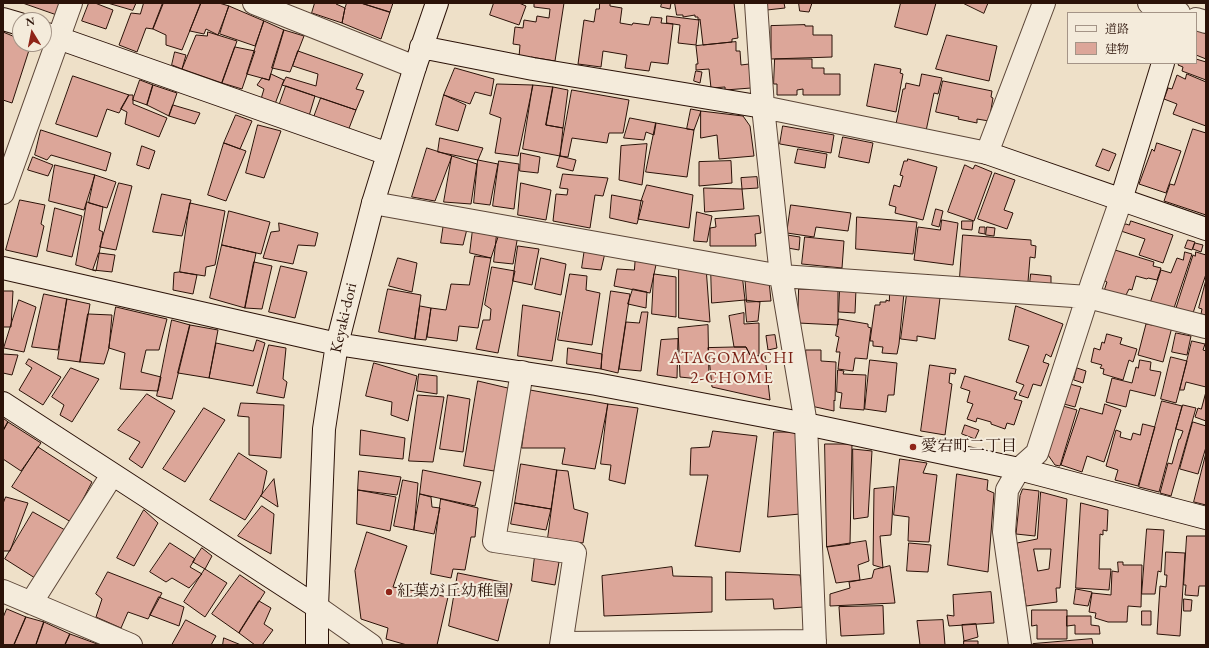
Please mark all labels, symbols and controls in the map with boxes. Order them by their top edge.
north arrow [12,12,52,52]
legend [1067,12,1197,64]
text: N [24,14,36,29]
text: 道路 [1105,21,1129,37]
text: 建物 [1105,41,1129,57]
street label: Keyaki-dori [327,281,361,355]
district label: ATAGOMACHI 2-CHOME [670,348,794,388]
place label: 愛宕町二丁目 [921,437,1017,457]
marker: 愛宕町二丁目 [908,442,918,452]
place label: 紅葉が丘幼稚園 [397,582,509,602]
marker: 紅葉が丘幼稚園 [384,587,394,597]

